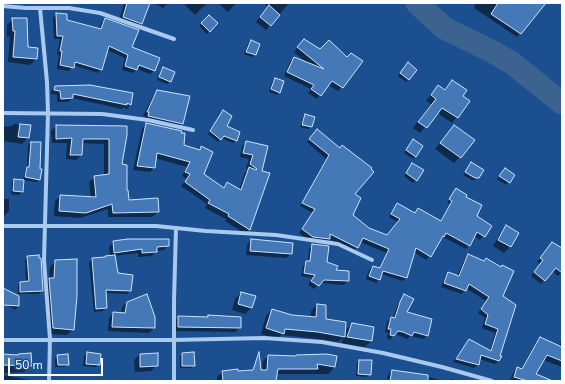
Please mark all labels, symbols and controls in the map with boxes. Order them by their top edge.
scale bar [10,350,105,376]
text: 50 m [15,357,43,373]

